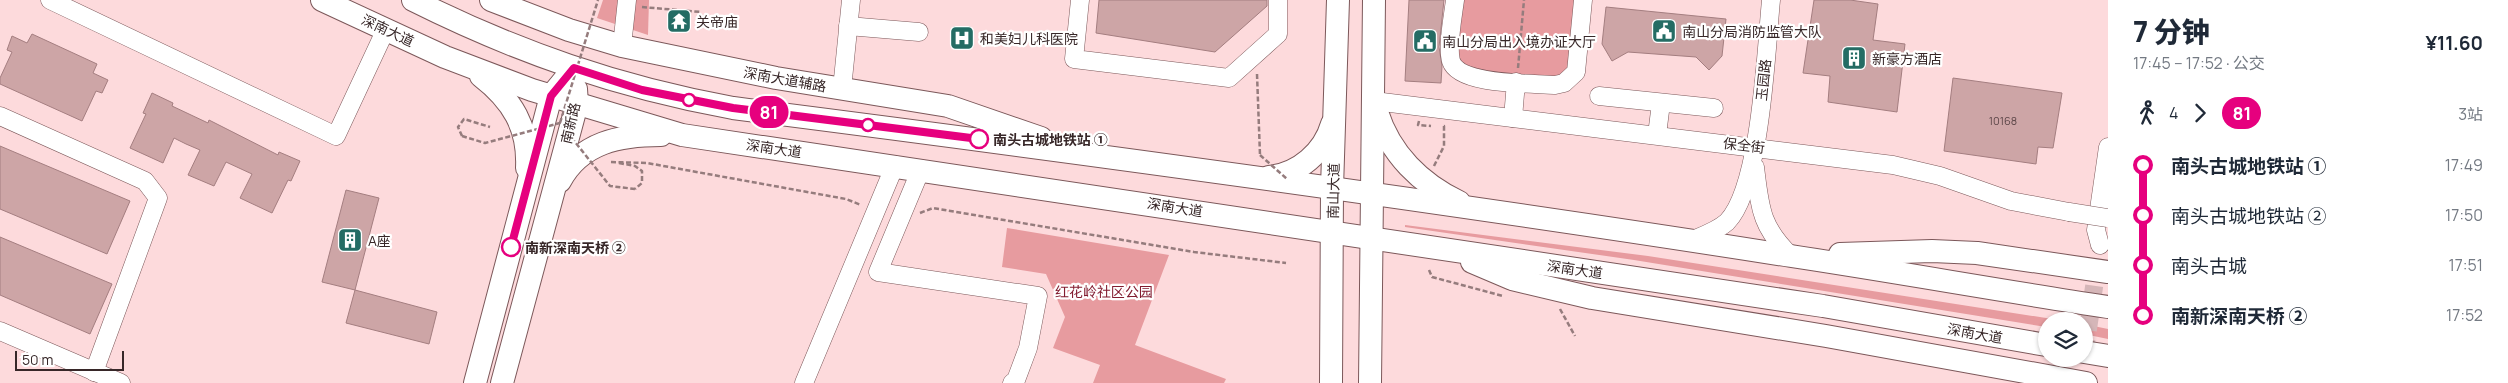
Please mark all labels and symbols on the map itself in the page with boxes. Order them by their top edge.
temple icon: 关帝庙 [666,8,692,34]
street label: 深南大道 [359,10,417,50]
place label: 关帝庙 [696,12,738,31]
public building icon: 南山分局消防监管大队 [1651,18,1677,44]
place label: 南山分局消防监管大队 [1682,22,1822,41]
hospital icon: 和美妇儿科医院 [949,25,975,51]
public building icon: 南山分局出入境办证大厅 [1412,28,1438,54]
place label: 和美妇儿科医院 [980,29,1078,48]
place label: 南山分局出入境办证大厅 [1442,32,1596,51]
building icon: 新豪方酒店 [1841,45,1867,71]
place label: 新豪方酒店 [1872,49,1942,68]
street label: 玉园路 [1751,58,1775,102]
street label: 深南大道辅路 [742,62,828,96]
unlabelled marker [682,93,696,107]
line badge: 81 [746,96,792,128]
street label: 南新路 [556,100,584,146]
house number: 10168 [1989,113,2017,128]
unlabelled marker [861,118,875,132]
marker: 南头古城地铁站 ① [969,129,989,149]
place label: 南头古城地铁站 ① [993,130,1108,149]
street label: 保全街 [1722,133,1766,157]
street label: 深南大道 [745,135,803,161]
street label: 南山大道 [1323,163,1343,219]
street label: 深南大道 [1146,193,1204,221]
building icon: A座 [337,227,363,253]
place label: A座 [368,231,391,250]
marker: 南新深南天桥 ② [501,237,521,257]
place label: 南新深南天桥 ② [525,238,626,257]
street label: 深南大道 [1546,256,1604,282]
park label: 红花岭社区公园 [1055,282,1153,301]
street label: 深南大道 [1946,319,2004,347]
scale bar [15,348,124,371]

